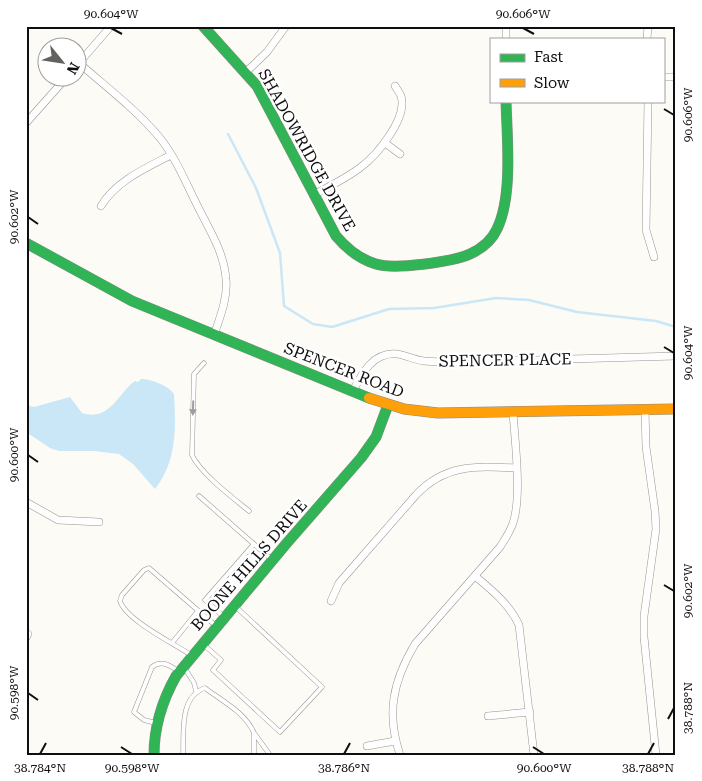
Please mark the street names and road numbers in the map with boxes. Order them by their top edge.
street label: SHADOWRIDGE DRIVE [254,65,360,235]
street label: SPENCER ROAD [281,338,407,402]
street label: SPENCER PLACE [438,349,572,371]
street label: BOONE HILLS DRIVE [187,496,311,634]

